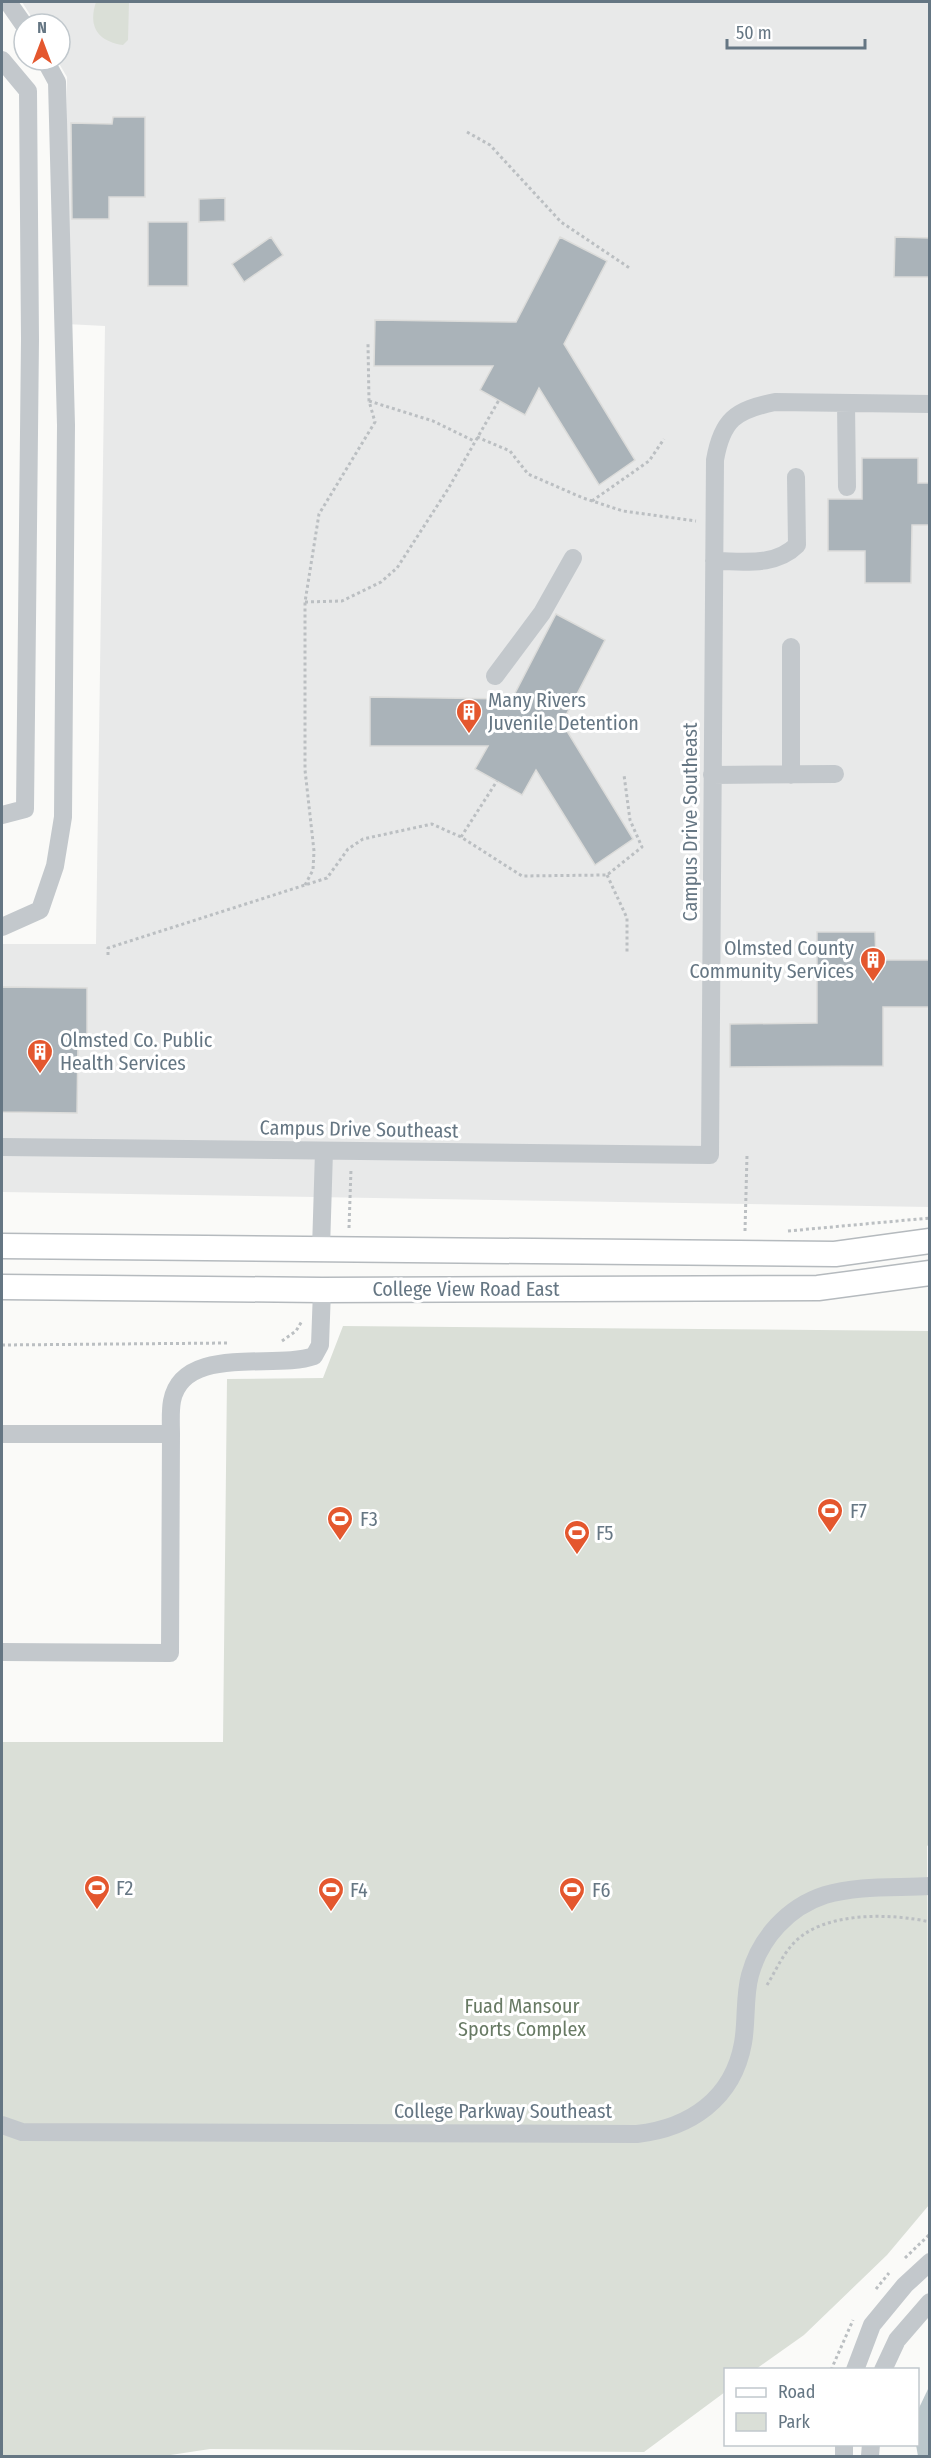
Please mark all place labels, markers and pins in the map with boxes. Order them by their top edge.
place label: Many Rivers Juvenile Detention [488,688,639,735]
building icon: Many Rivers Juvenile Detention [454,697,484,735]
place label: Olmsted County Community Services [690,936,854,983]
building icon: Olmsted County Community Services [858,945,888,983]
place label: Olmsted Co. Public Health Services [60,1028,213,1075]
building icon: Olmsted Co. Public Health Services [25,1037,55,1075]
sports icon: F7 [815,1496,845,1534]
place label: F7 [850,1499,867,1523]
sports icon: F3 [325,1504,355,1542]
place label: F3 [360,1507,378,1531]
sports icon: F5 [562,1518,592,1556]
place label: F5 [596,1521,614,1545]
sports icon: F2 [82,1873,112,1911]
sports icon: F4 [316,1875,346,1913]
sports icon: F6 [557,1875,587,1913]
place label: F2 [116,1876,134,1900]
place label: F4 [350,1878,368,1902]
place label: F6 [592,1878,610,1902]

